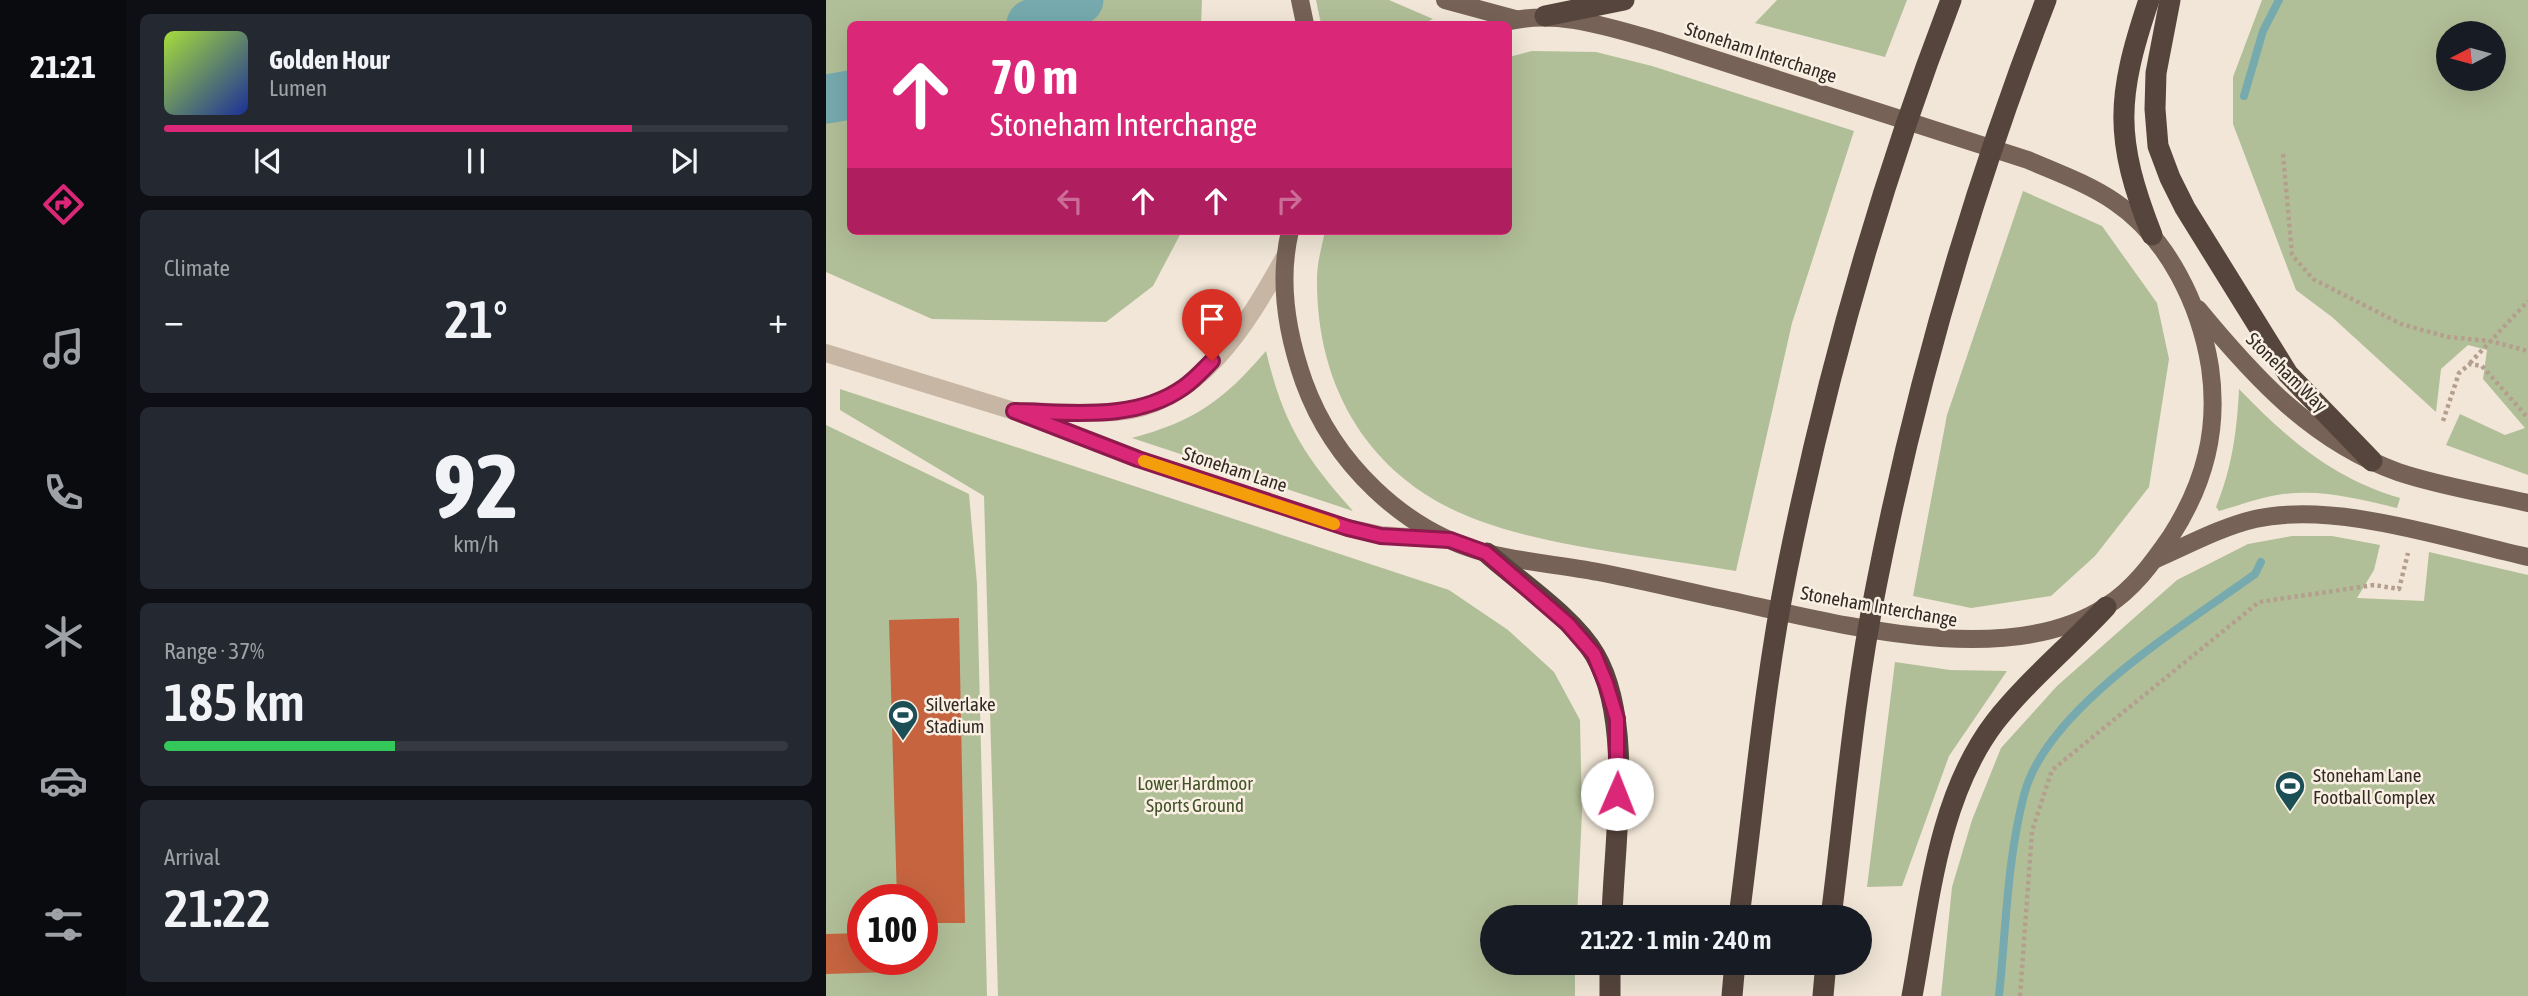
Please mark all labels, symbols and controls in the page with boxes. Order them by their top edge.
street label: Stoneham Interchange [1682,17,1840,87]
north arrow [2436,21,2506,91]
map controls [2436,21,2506,91]
text: Golden Hour [269,45,389,75]
text: 21:21 [30,48,96,85]
text: 70 m [990,48,1078,104]
icon: ahead [875,49,966,140]
text: Lumen [269,75,327,101]
text: Stoneham Interchange [990,106,1257,143]
icon: previous [249,142,287,180]
icon: pause [457,142,495,180]
icon: next [665,142,703,180]
icon: directions [39,180,88,229]
icon: left [1051,182,1089,220]
icon: ahead [1124,182,1162,220]
icon: ahead [1197,182,1235,220]
icon: right [1270,182,1308,220]
text: Climate [164,255,230,281]
text: 21° [444,289,508,349]
pin [1182,289,1242,361]
text: − [164,298,184,341]
text: + [768,298,788,341]
icon: arrive [1193,300,1231,338]
icon: music [39,324,88,373]
street label: Stoneham Way [2242,328,2332,416]
text: 92 [433,433,519,537]
street label: Stoneham Lane [1180,442,1290,496]
icon: phone [39,468,88,517]
text: km/h [453,531,499,557]
street label: Stoneham Interchange [1799,581,1959,631]
icon: climate [39,612,88,661]
text: Range · 37% [164,638,264,664]
text: 185 km [164,672,305,732]
place label: Silverlake Stadium [926,693,996,737]
sports icon: Silverlake Stadium [886,698,920,742]
icon: car [39,756,88,805]
position arrow [1580,757,1654,831]
place label: Stoneham Lane Football Complex [2313,764,2436,808]
sports icon: Stoneham Lane Football Complex [2273,769,2307,813]
park label: Lower Hardmoor Sports Ground [1137,772,1253,816]
text: Arrival [164,844,220,870]
text: 21:22 [164,878,271,938]
speed limit sign: 100 [847,884,938,975]
icon: filters [39,900,88,949]
text: 21:22 · 1 min · 240 m [1581,925,1771,955]

